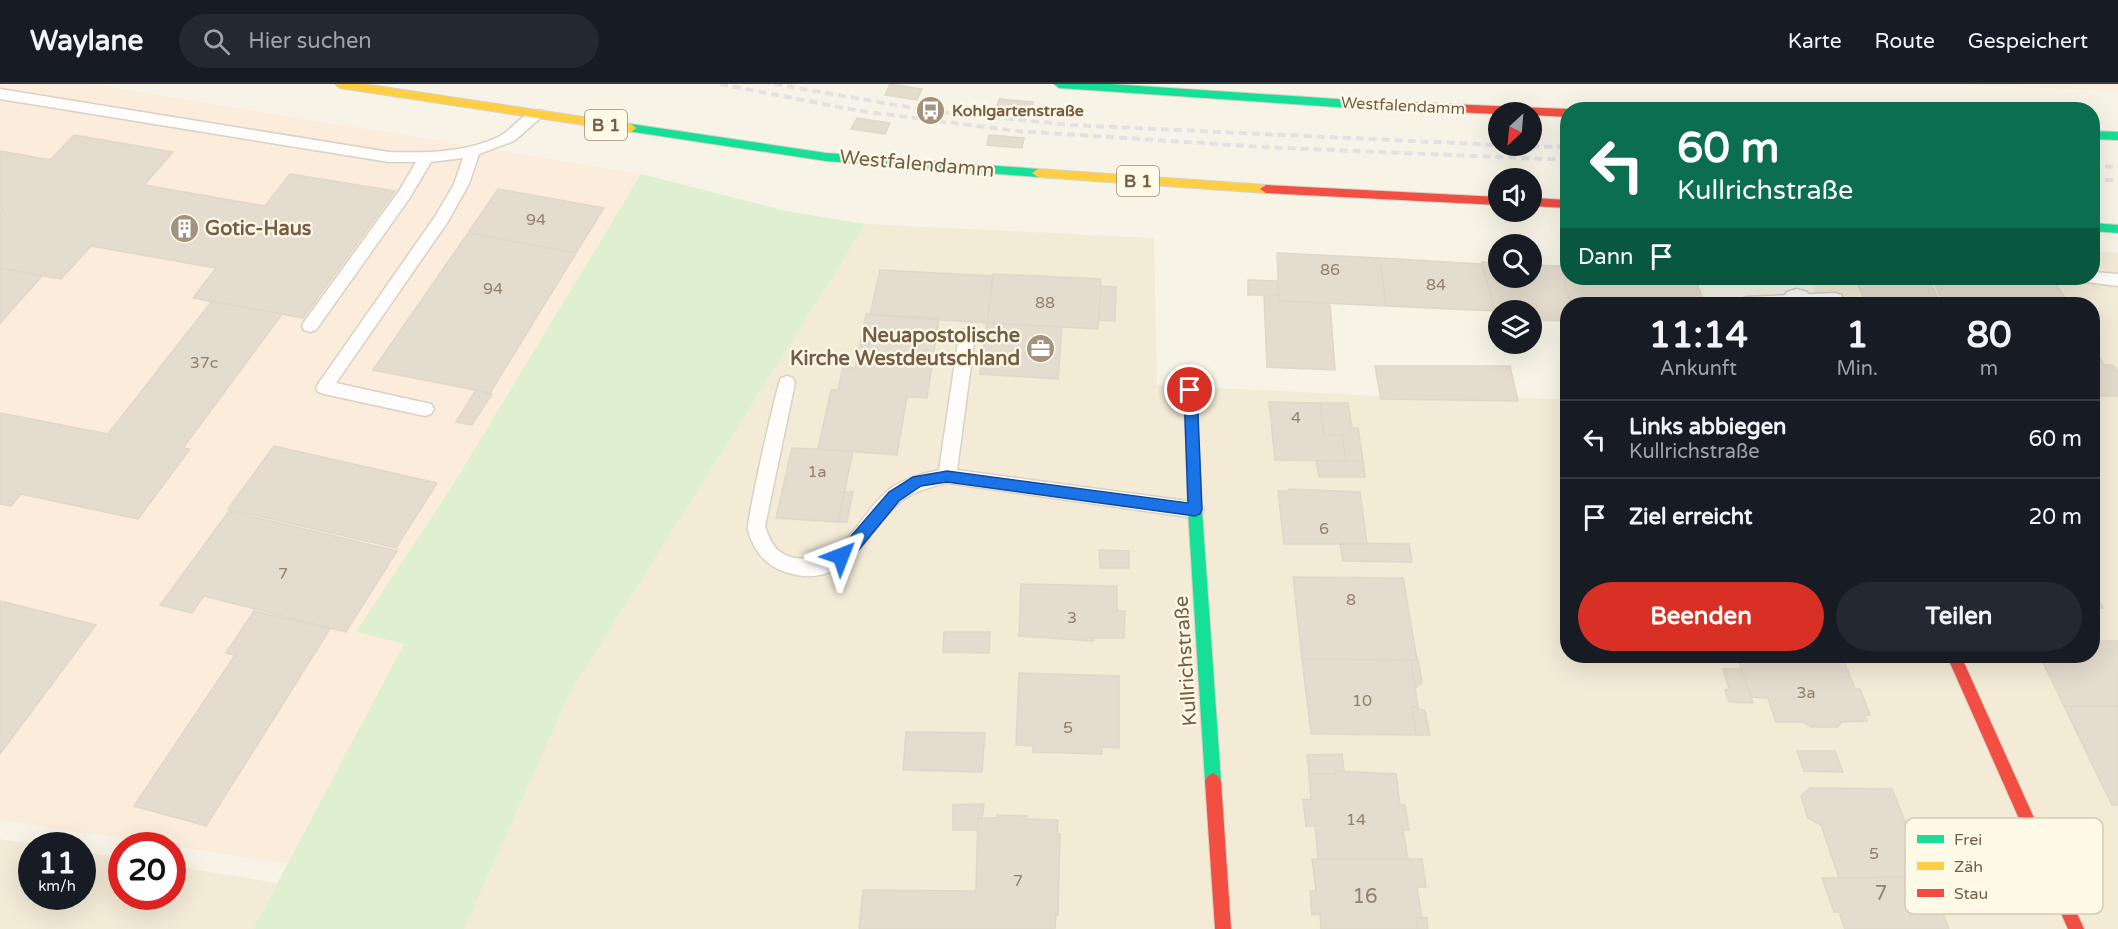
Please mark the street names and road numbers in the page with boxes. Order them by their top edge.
street label: Westfalendamm [1340,93,1466,119]
road number: B 1 [585,110,627,140]
street label: Westfalendamm [839,145,995,183]
road number: B 1 [1117,166,1159,196]
street label: Kullrichstraße [1169,595,1203,727]

